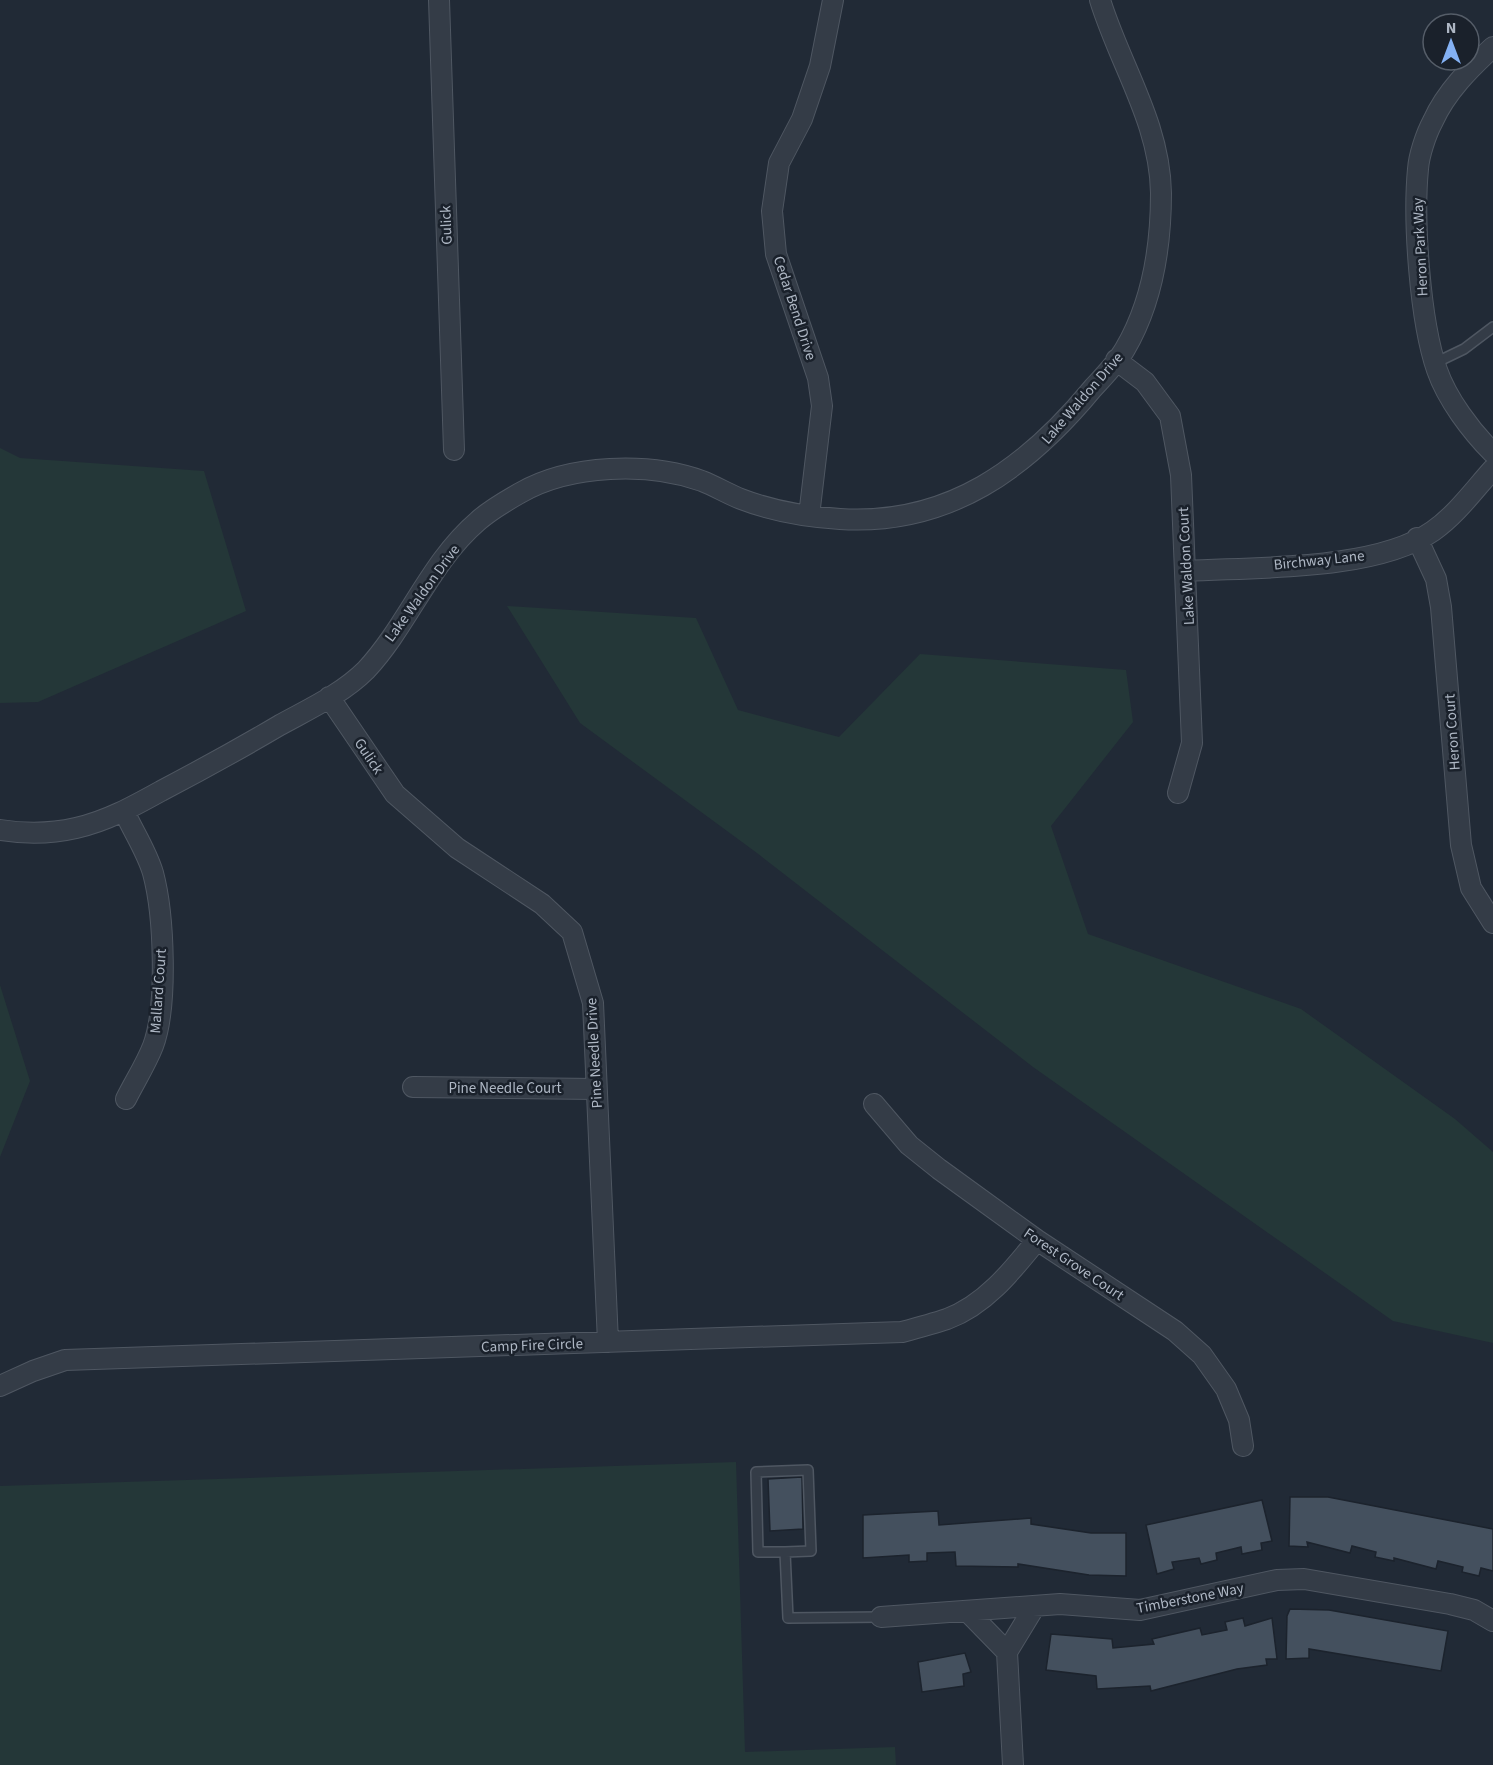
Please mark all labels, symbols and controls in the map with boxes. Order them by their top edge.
north arrow [1421,12,1481,72]
text: N [1446,17,1456,39]
street label: Heron Park Way [1407,197,1434,297]
street label: Gulick [435,204,458,245]
street label: Cedar Bend Drive [768,253,821,363]
street label: Lake Waldon Drive [1037,348,1128,449]
street label: Lake Waldon Court [1173,506,1200,626]
street label: Lake Waldon Drive [380,540,465,646]
street label: Birchway Lane [1273,545,1366,576]
street label: Heron Court [1439,693,1466,771]
street label: Gulick [349,734,389,779]
street label: Mallard Court [145,948,172,1034]
street label: Pine Needle Drive [581,997,608,1109]
street label: Pine Needle Court [448,1078,562,1099]
street label: Forest Grove Court [1019,1223,1128,1306]
street label: Camp Fire Circle [481,1333,583,1358]
street label: Timberstone Way [1135,1578,1245,1619]

